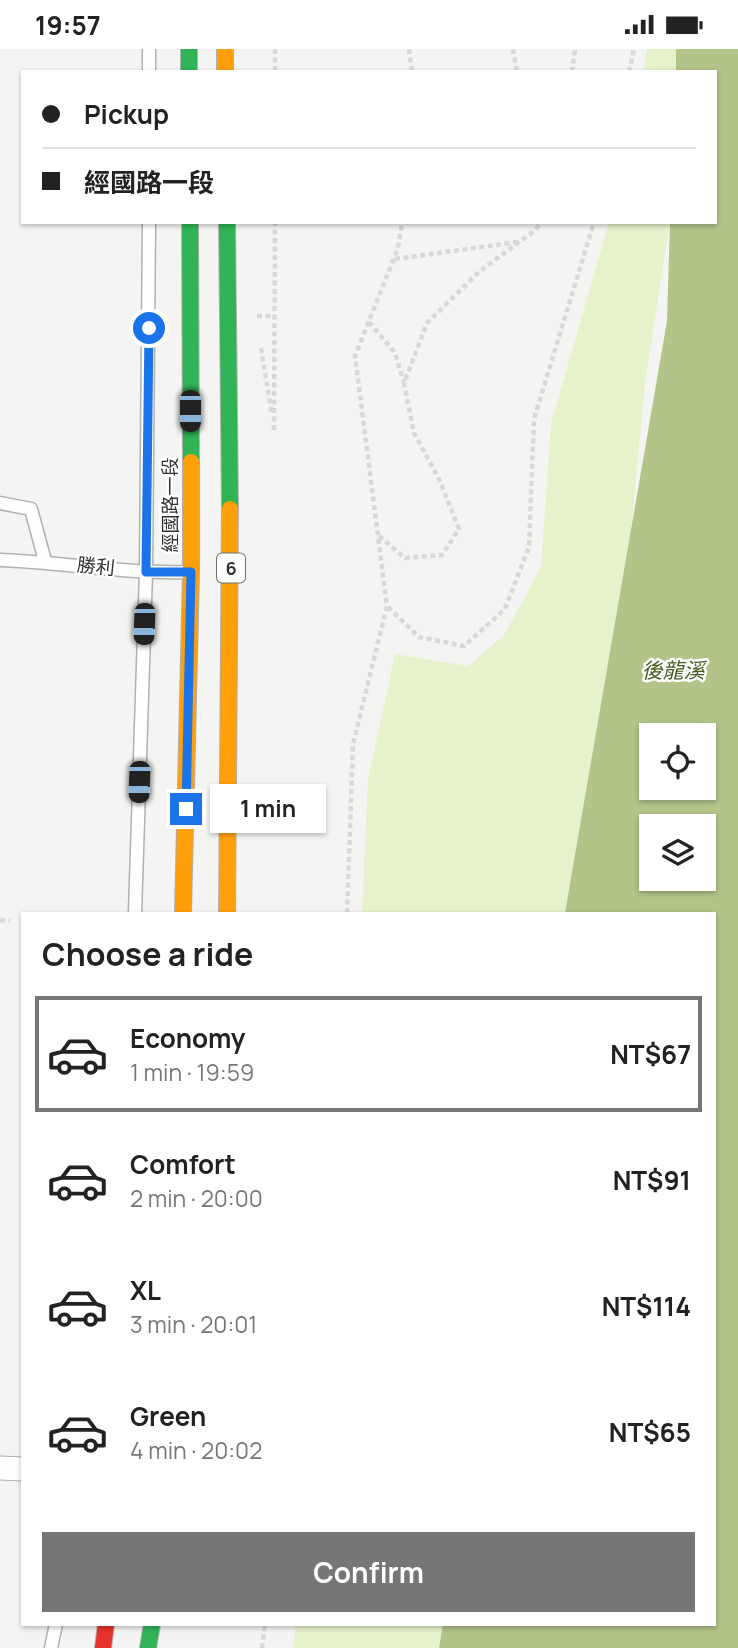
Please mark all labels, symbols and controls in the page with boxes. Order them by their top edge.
text: 19:57 [35,7,101,43]
text: Pickup [84,96,169,132]
text: 經國路一段 [84,164,214,200]
route start [133,312,165,344]
car [180,390,201,432]
street label: 經國路一段 [157,457,183,553]
street label: 勝利 [76,551,116,581]
road number: 6 [217,553,245,583]
car [133,603,156,645]
water label: 後龍溪 [642,656,707,684]
map controls [639,723,716,891]
button: locate [639,723,716,800]
car [128,761,151,803]
callout: 1 min [210,785,326,833]
text: 1 min [240,792,296,824]
route end [170,793,202,825]
button: layers [639,814,716,891]
text: Choose a ride [42,932,253,976]
text: Economy [130,1020,245,1056]
icon: car [46,1023,109,1086]
text: NT$67 [610,1036,691,1072]
text: 1 min · 19:59 [130,1056,254,1088]
text: Comfort [130,1146,236,1182]
icon: car [46,1149,109,1212]
text: NT$91 [613,1162,691,1198]
text: 2 min · 20:00 [130,1182,263,1214]
text: XL [130,1272,161,1308]
icon: car [46,1275,109,1338]
text: NT$114 [602,1288,691,1324]
text: 3 min · 20:01 [130,1308,257,1340]
text: Green [130,1398,206,1434]
icon: car [46,1401,109,1464]
text: NT$65 [609,1414,691,1450]
text: 4 min · 20:02 [130,1434,262,1466]
button: Confirm [42,1532,695,1612]

